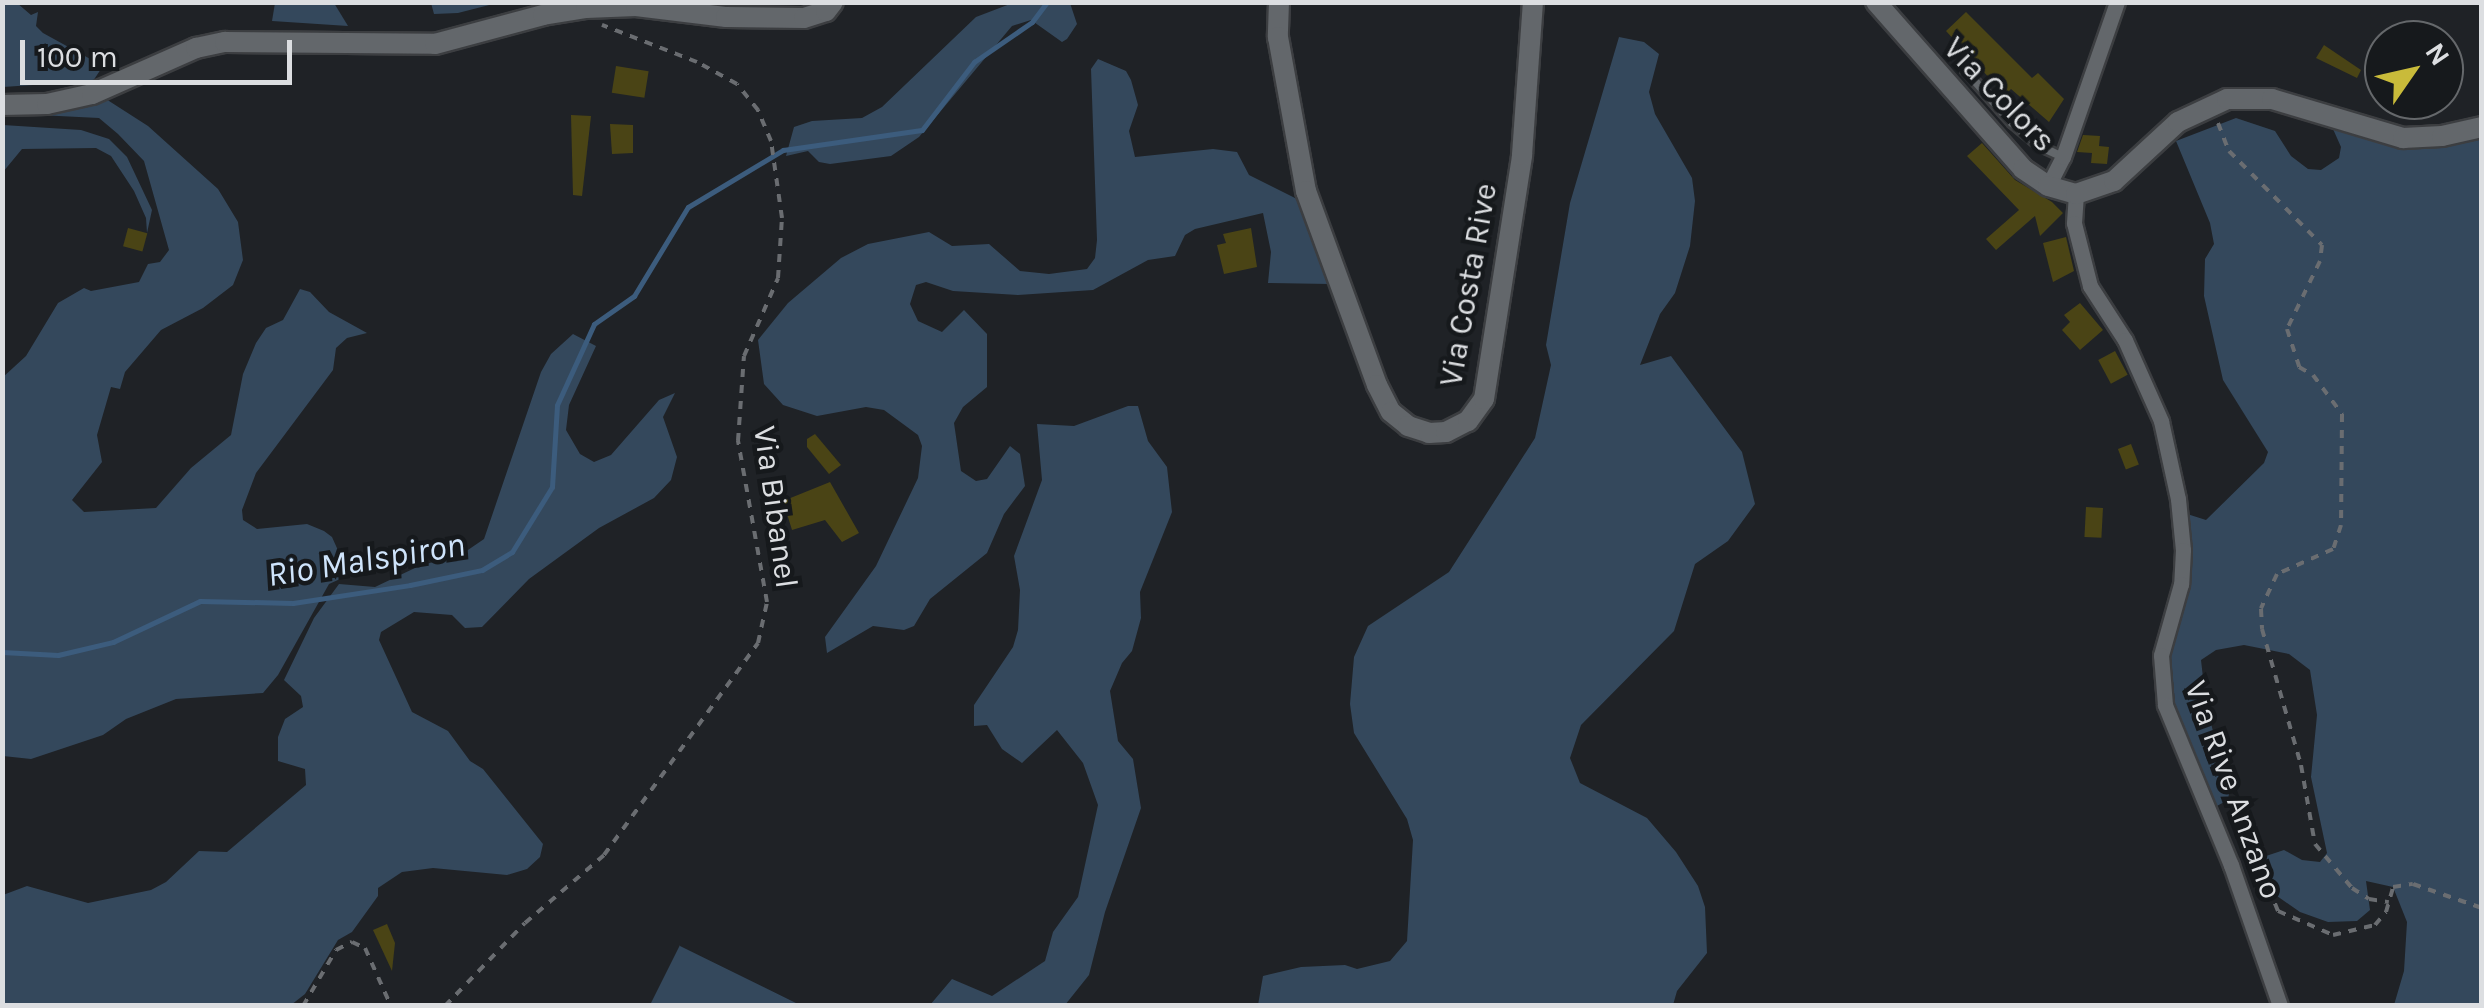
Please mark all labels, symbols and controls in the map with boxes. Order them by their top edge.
scale bar [25,20,298,82]
north arrow [2364,20,2464,120]
street label: Via Colors [1935,30,2063,160]
text: N [2418,37,2457,72]
text: 100 m [37,39,118,75]
street label: Via Costa Rive [1432,180,1506,390]
street label: Via Bibanel [745,423,805,591]
water label: Rio Malspiron [264,524,468,596]
street label: Via Rive Anzano [2176,676,2290,904]

